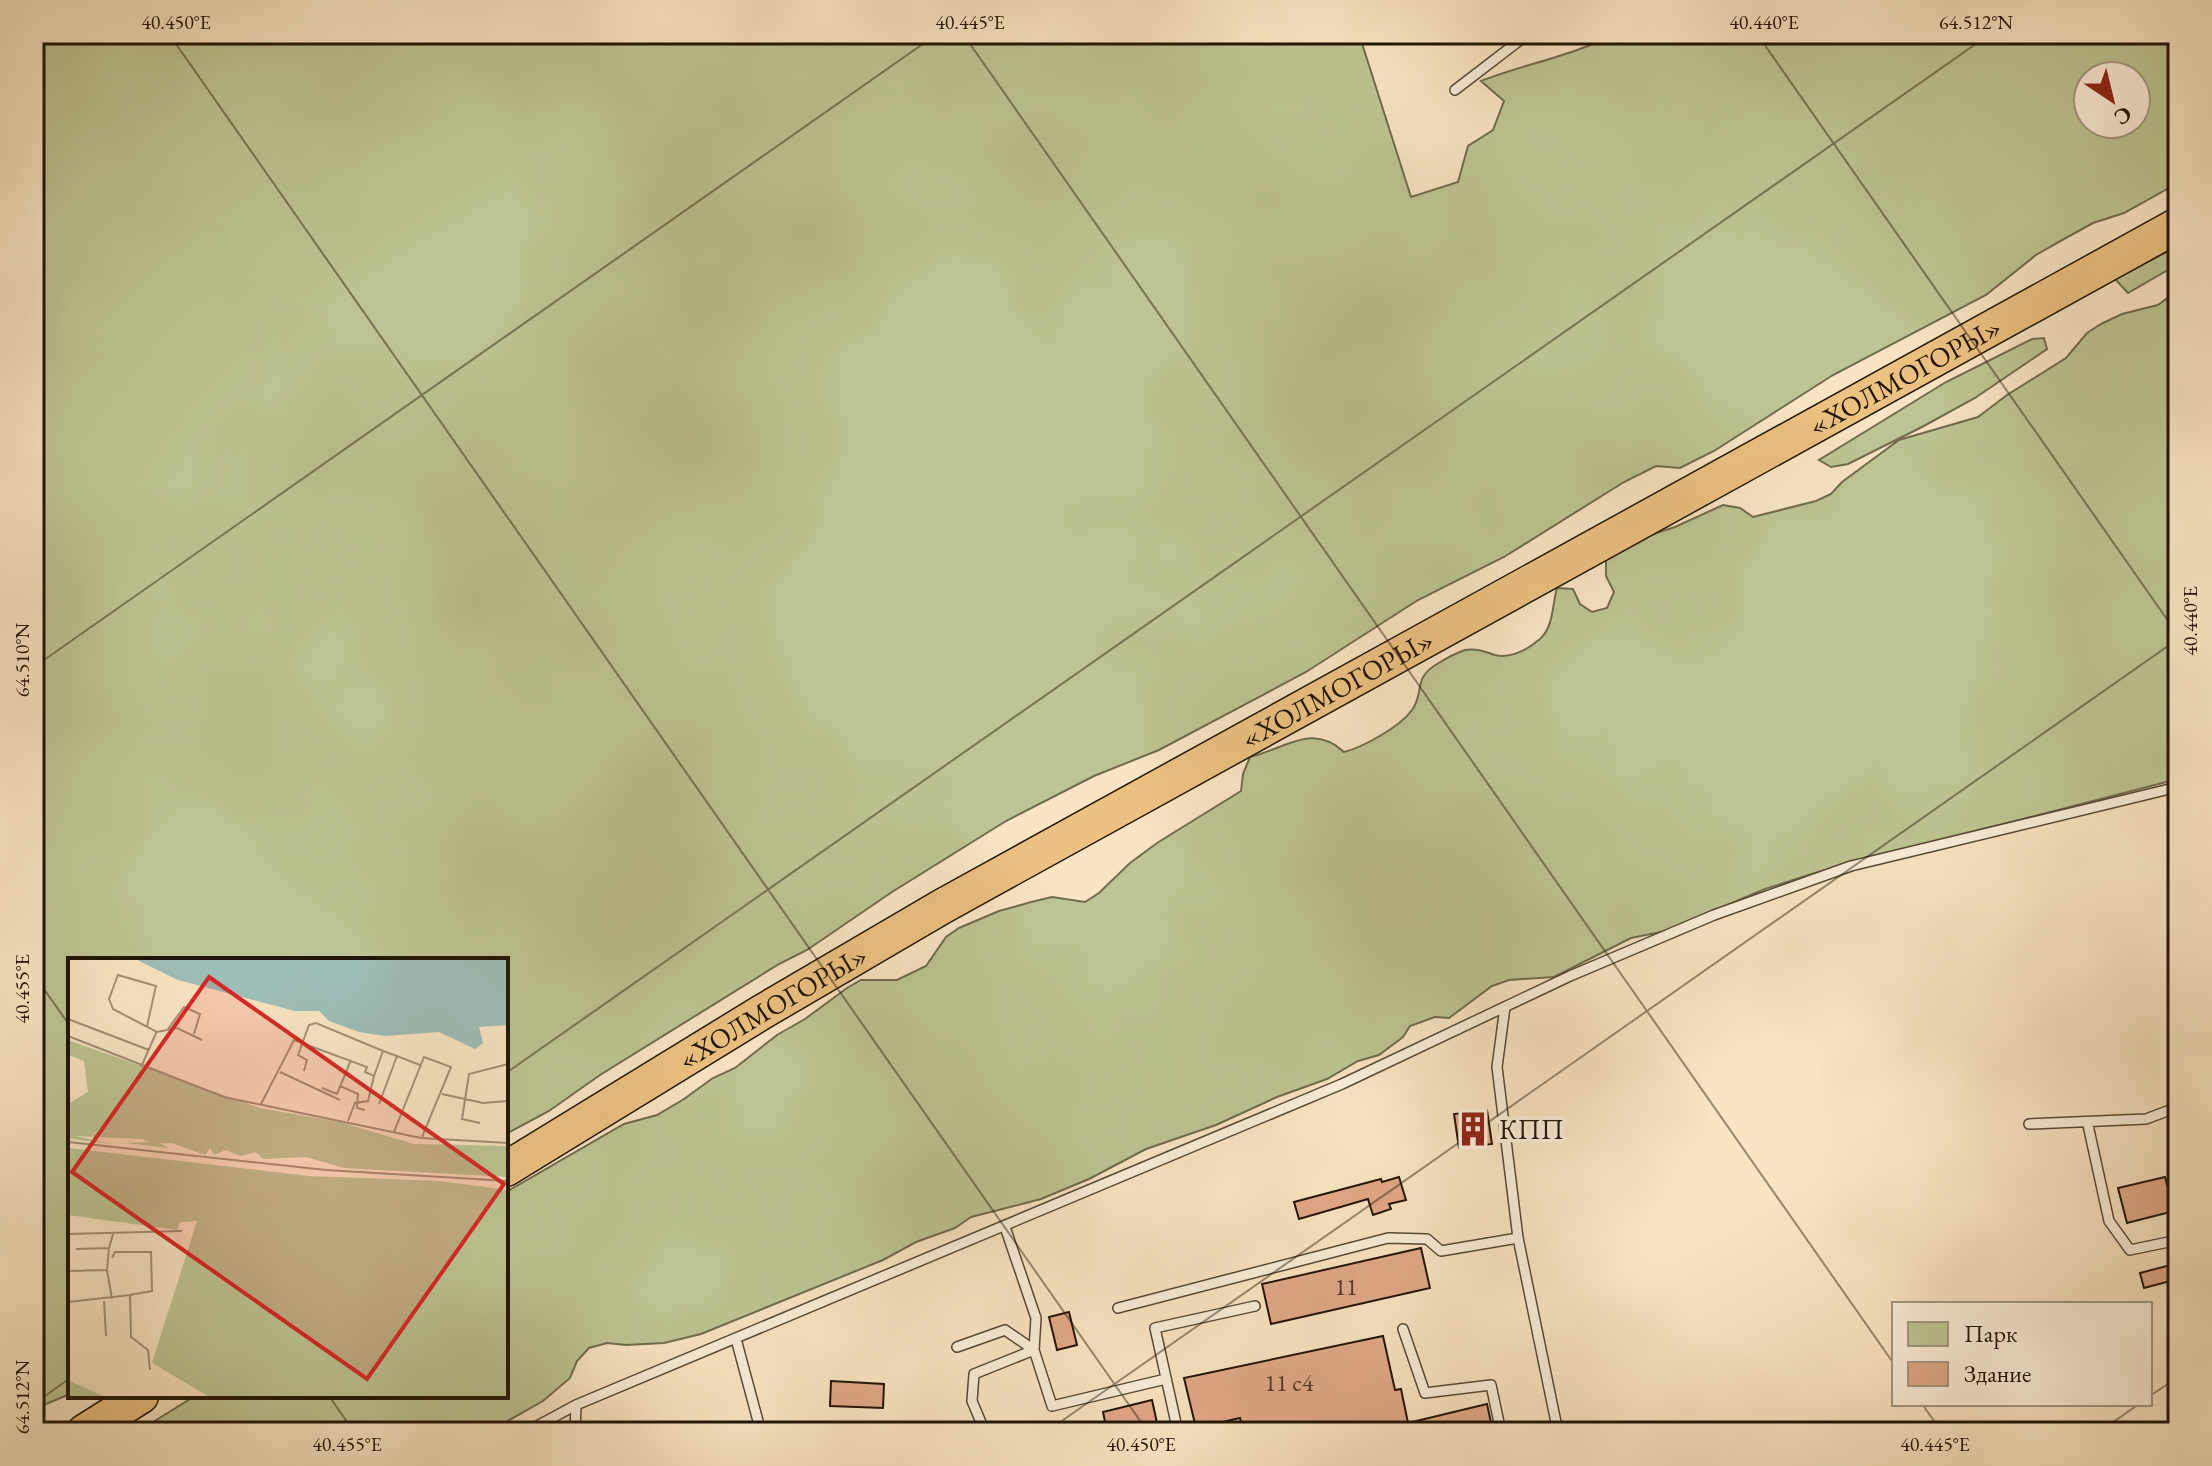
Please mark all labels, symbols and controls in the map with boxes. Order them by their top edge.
text: 40.450°E [141,9,211,35]
text: 40.445°E [935,9,1005,35]
text: 40.440°E [1729,9,1799,35]
text: 64.512°N [1939,9,2013,35]
north arrow [2072,60,2152,140]
text: С [2108,100,2138,132]
street label: «ХОЛМОГОРЫ» [1802,308,2007,443]
text: 40.440°E [2177,586,2203,656]
street label: «ХОЛМОГОРЫ» [1234,621,1440,756]
text: 64.510°N [9,623,35,697]
street label: «ХОЛМОГОРЫ» [671,936,874,1077]
text: 40.455°E [9,954,35,1024]
inset map [68,958,508,1398]
building icon: КПП [1454,1110,1492,1148]
place label: КПП [1499,1111,1564,1147]
house number: 11 [1334,1271,1358,1302]
legend [1892,1302,2152,1406]
text: Парк [1964,1318,2018,1349]
text: Здание [1964,1358,2031,1389]
text: 64.512°N [9,1360,35,1434]
house number: 11 с4 [1264,1367,1314,1398]
text: 40.455°E [312,1431,382,1457]
text: 40.450°E [1106,1431,1176,1457]
text: 40.445°E [1900,1431,1970,1457]

